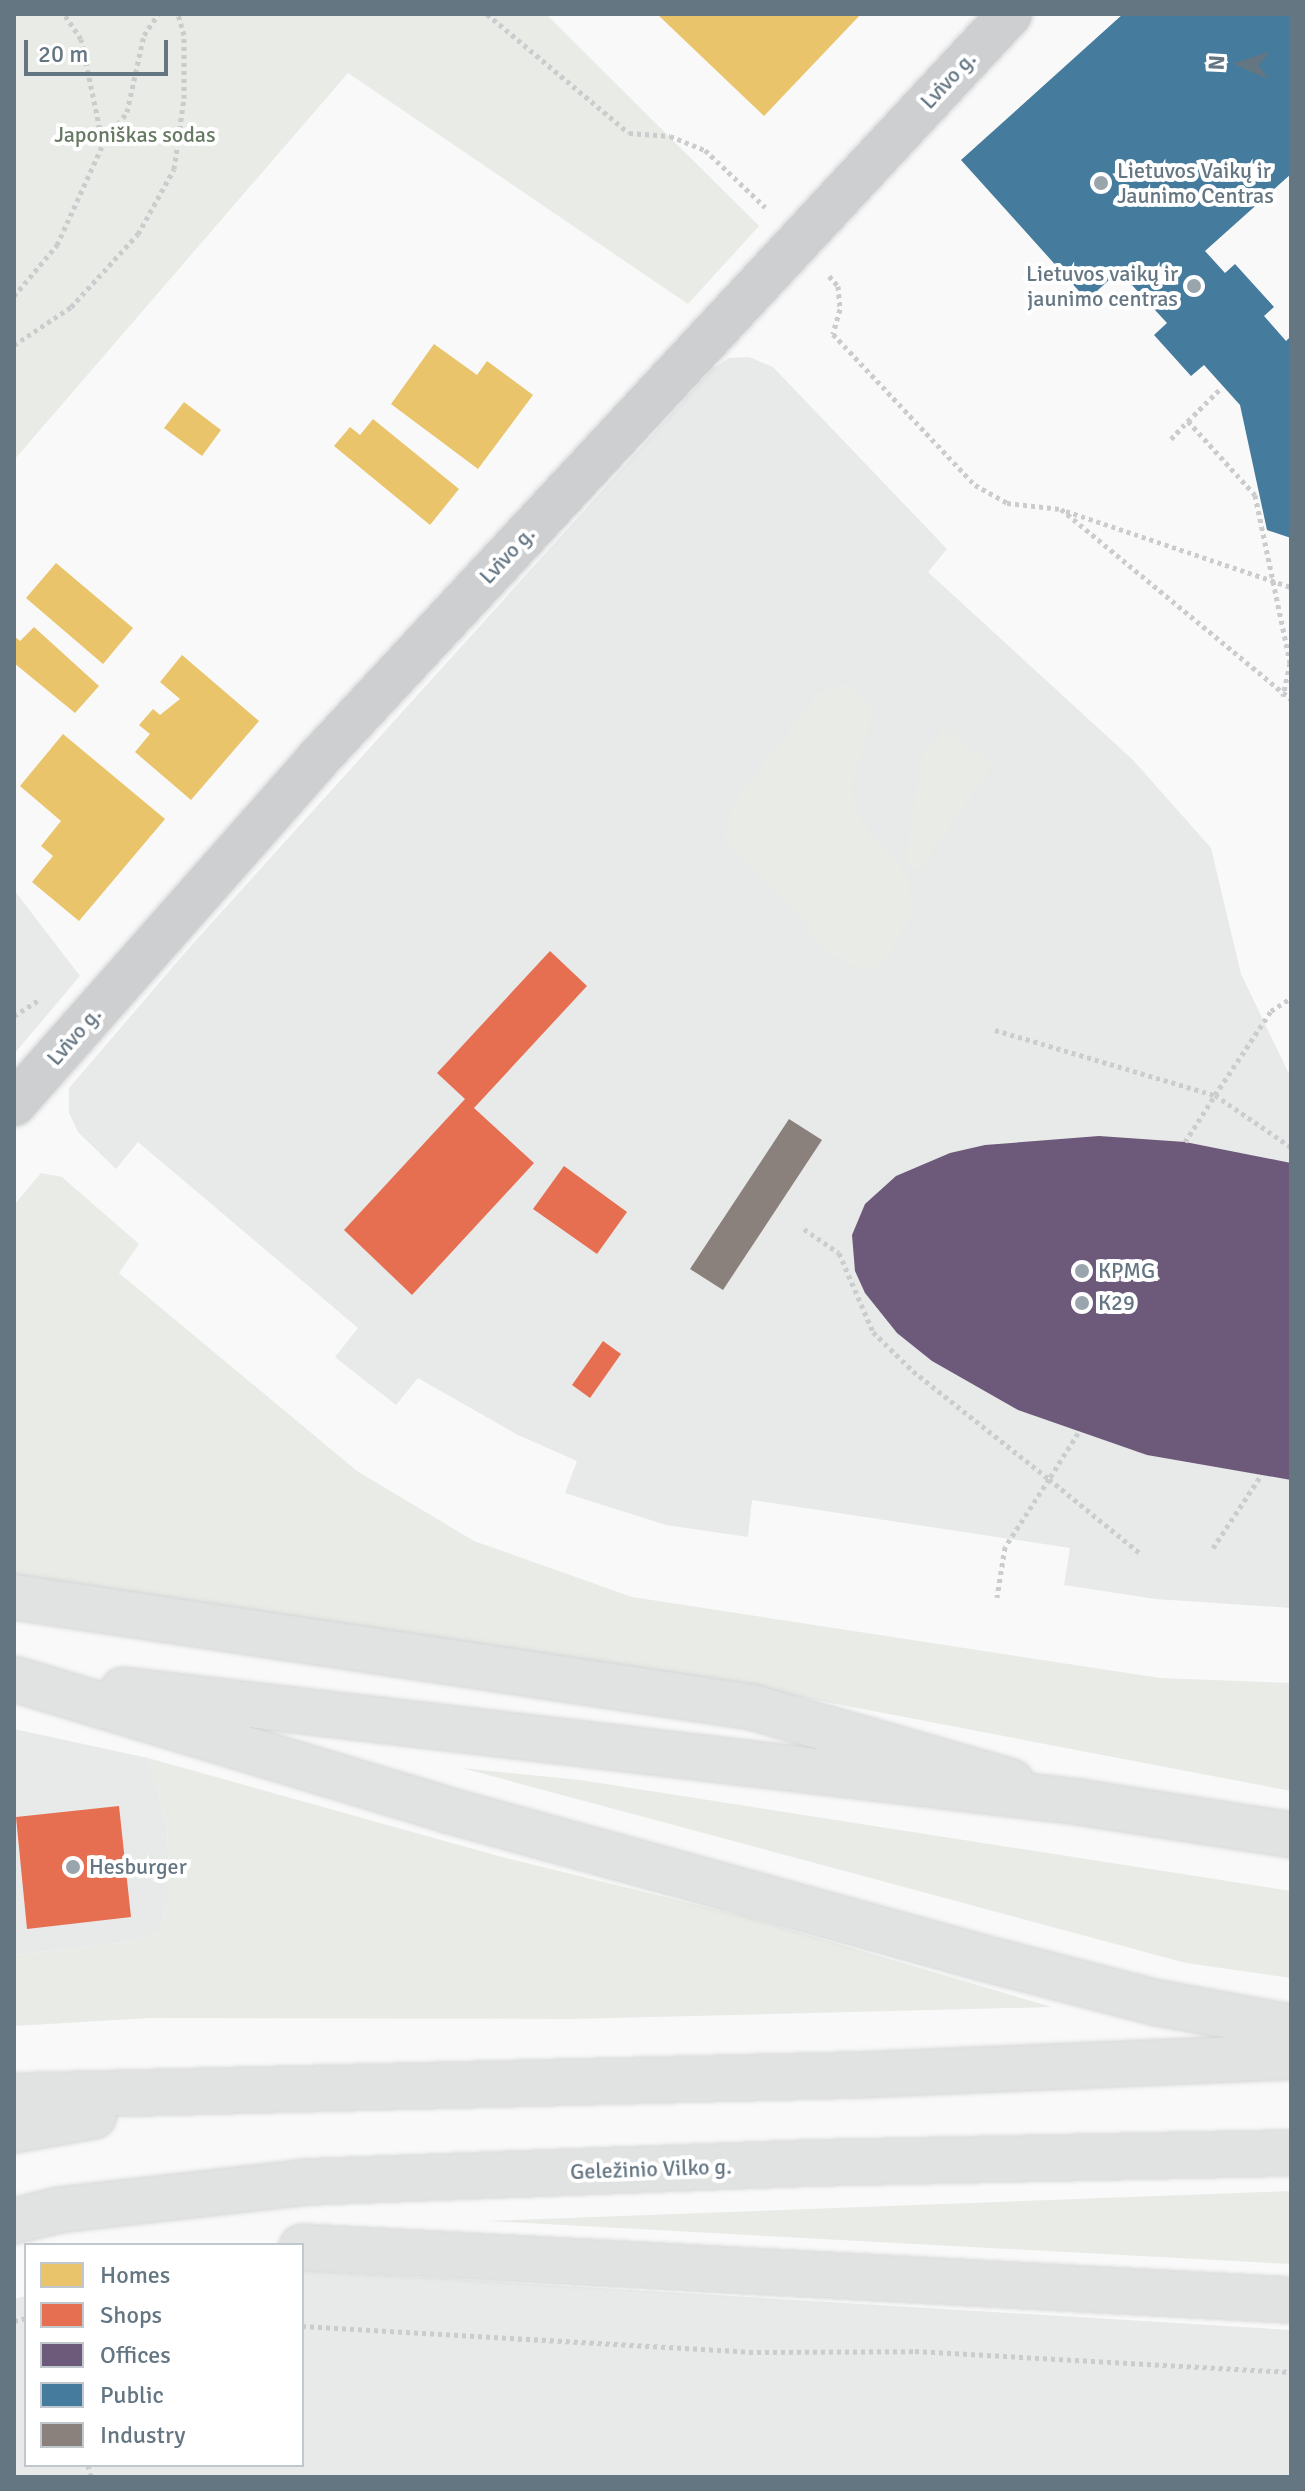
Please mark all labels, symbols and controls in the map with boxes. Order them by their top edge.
scale bar [28,24,172,74]
north arrow [1201,24,1281,104]
text: 20 m [38,39,88,69]
street label: Lvivo g. [915,46,981,114]
text: N [1203,54,1230,71]
park label: Japoniškas sodas [54,122,216,148]
place label: Lietuvos Vaikų ir Jaunimo Centras [1117,157,1274,208]
marker: Lietuvos Vaikų ir Jaunimo Centras [1092,174,1110,192]
place label: Lietuvos vaikų ir jaunimo centras [1026,260,1178,312]
marker: Lietuvos vaikų ir jaunimo centras [1185,277,1203,295]
street label: Lvivo g. [474,521,540,589]
street label: Lvivo g. [41,1001,107,1071]
place label: KPMG [1098,1258,1155,1284]
marker: KPMG [1073,1262,1091,1280]
place label: K29 [1098,1290,1135,1316]
marker: K29 [1073,1294,1091,1312]
place label: Hesburger [89,1854,187,1880]
marker: Hesburger [64,1858,82,1876]
street label: Geležinio Vilko g. [570,2153,732,2185]
legend [24,2243,304,2467]
text: Homes [100,2260,170,2290]
text: Shops [100,2300,162,2330]
text: Offices [100,2340,171,2370]
text: Public [100,2380,164,2410]
text: Industry [100,2420,186,2450]

